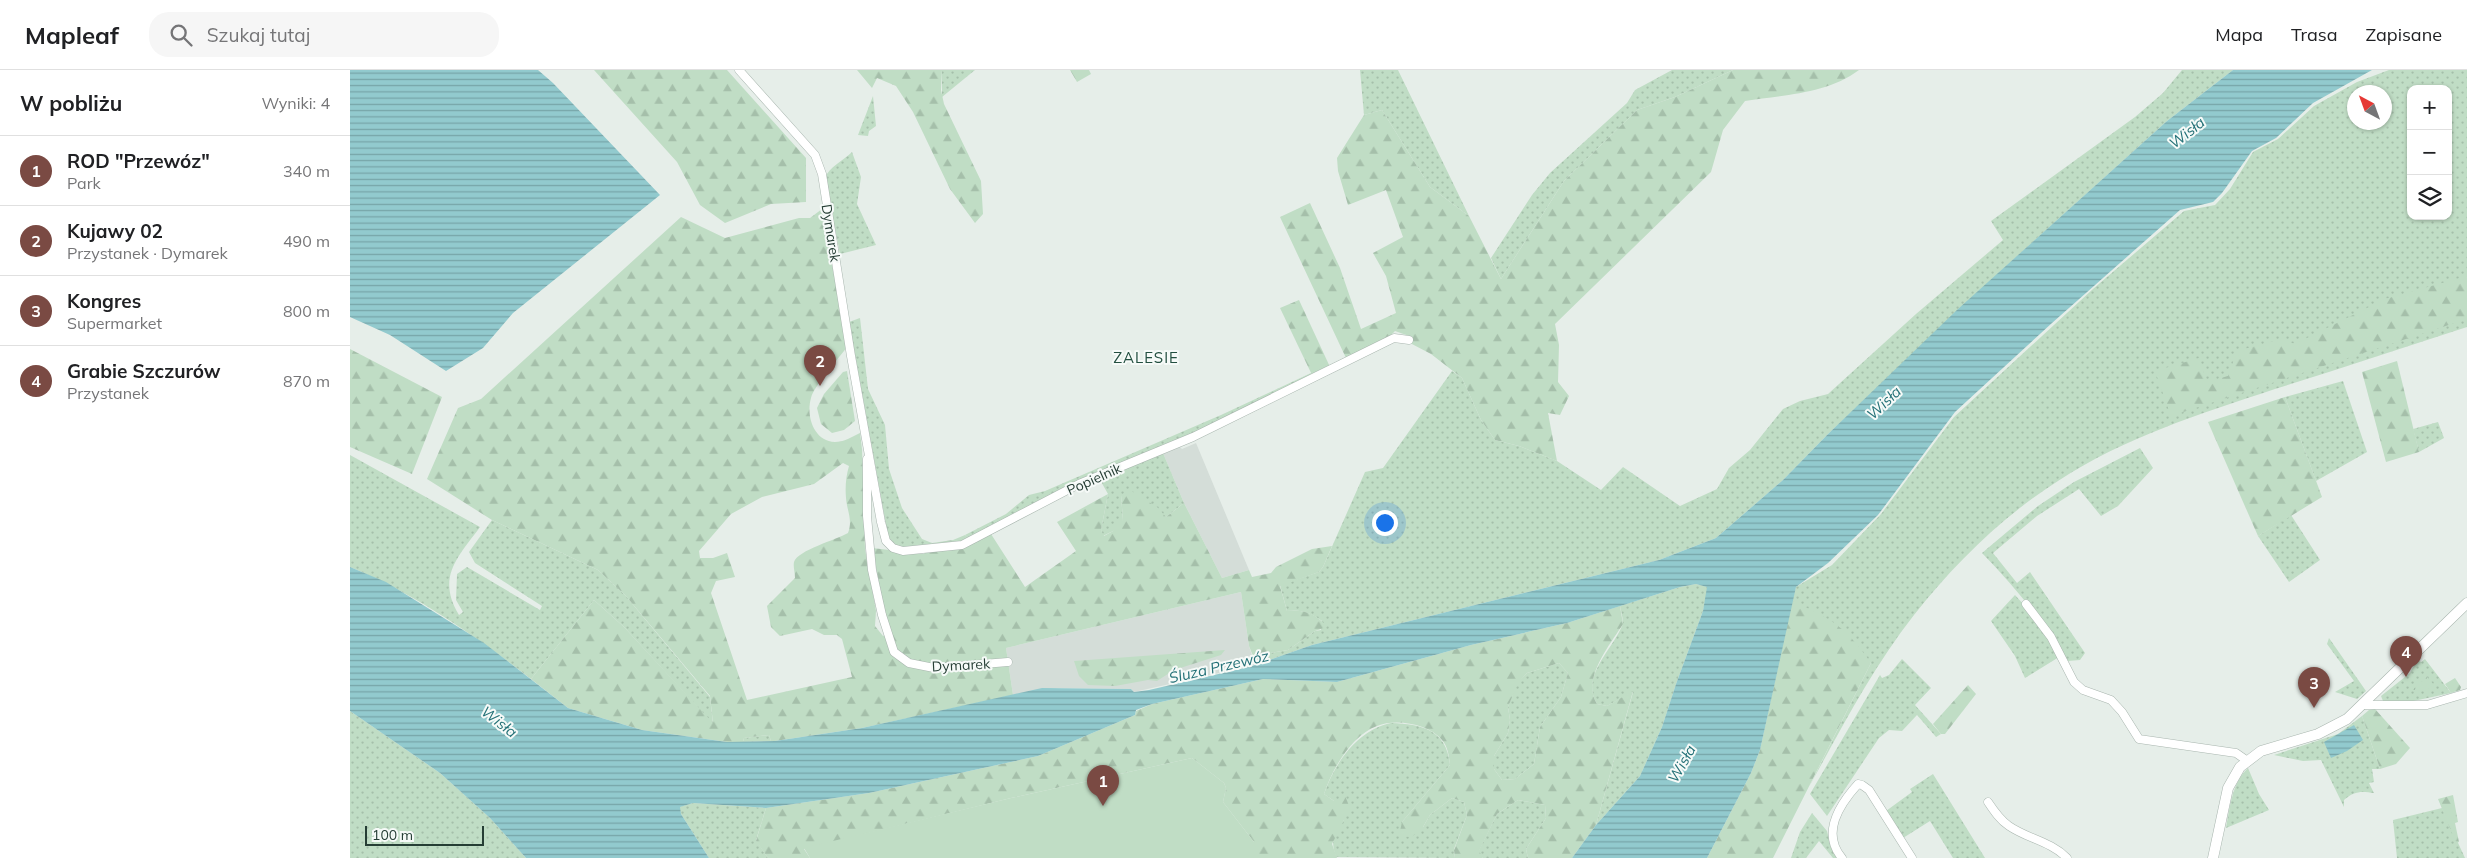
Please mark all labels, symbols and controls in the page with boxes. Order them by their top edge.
search box [149,12,499,57]
text: Mapleaf [25,20,119,50]
icon: search [167,21,195,49]
text: Szukaj tutaj [207,23,310,47]
text: Mapa [2215,23,2263,46]
text: Trasa [2291,23,2338,46]
text: Zapisane [2366,23,2442,46]
north arrow [2347,85,2392,130]
map controls [2407,85,2452,220]
button: + [2407,85,2452,130]
text: W pobliżu [20,90,122,116]
text: Wyniki: 4 [261,93,330,113]
water label: Wisła [2165,113,2208,152]
button: − [2407,130,2452,175]
text: ROD "Przewóz" [67,149,210,173]
text: 1 [31,161,41,181]
text: 340 m [283,161,330,181]
text: Park [67,173,101,193]
button: layers [2407,175,2452,220]
street label: Dymarek [818,203,845,264]
text: Kujawy 02 [67,219,163,243]
text: 2 [31,231,41,251]
text: 490 m [283,231,330,251]
text: Przystanek · Dymarek [67,243,228,263]
text: Kongres [67,289,141,313]
text: 3 [31,301,41,321]
text: 800 m [283,301,330,321]
text: Supermarket [67,313,162,333]
pin: 2 [804,345,836,386]
district label: ZALESIE [1113,348,1179,367]
text: Grabie Szczurów [67,359,221,383]
text: 4 [31,371,41,391]
text: 870 m [283,371,330,391]
water label: Wisła [1862,382,1905,423]
text: Przystanek [67,383,149,403]
street label: Popielnik [1064,459,1125,499]
your location [1372,510,1398,536]
pin: 4 [2390,636,2422,677]
water label: Śluza Przewóz [1167,646,1271,687]
street label: Dymarek [931,654,991,676]
pin: 3 [2298,667,2330,708]
water label: Wisła [478,702,521,741]
water label: Wisła [1663,742,1700,786]
pin: 1 [1087,765,1119,806]
scale bar [365,823,484,846]
text: 100 m [372,826,413,844]

